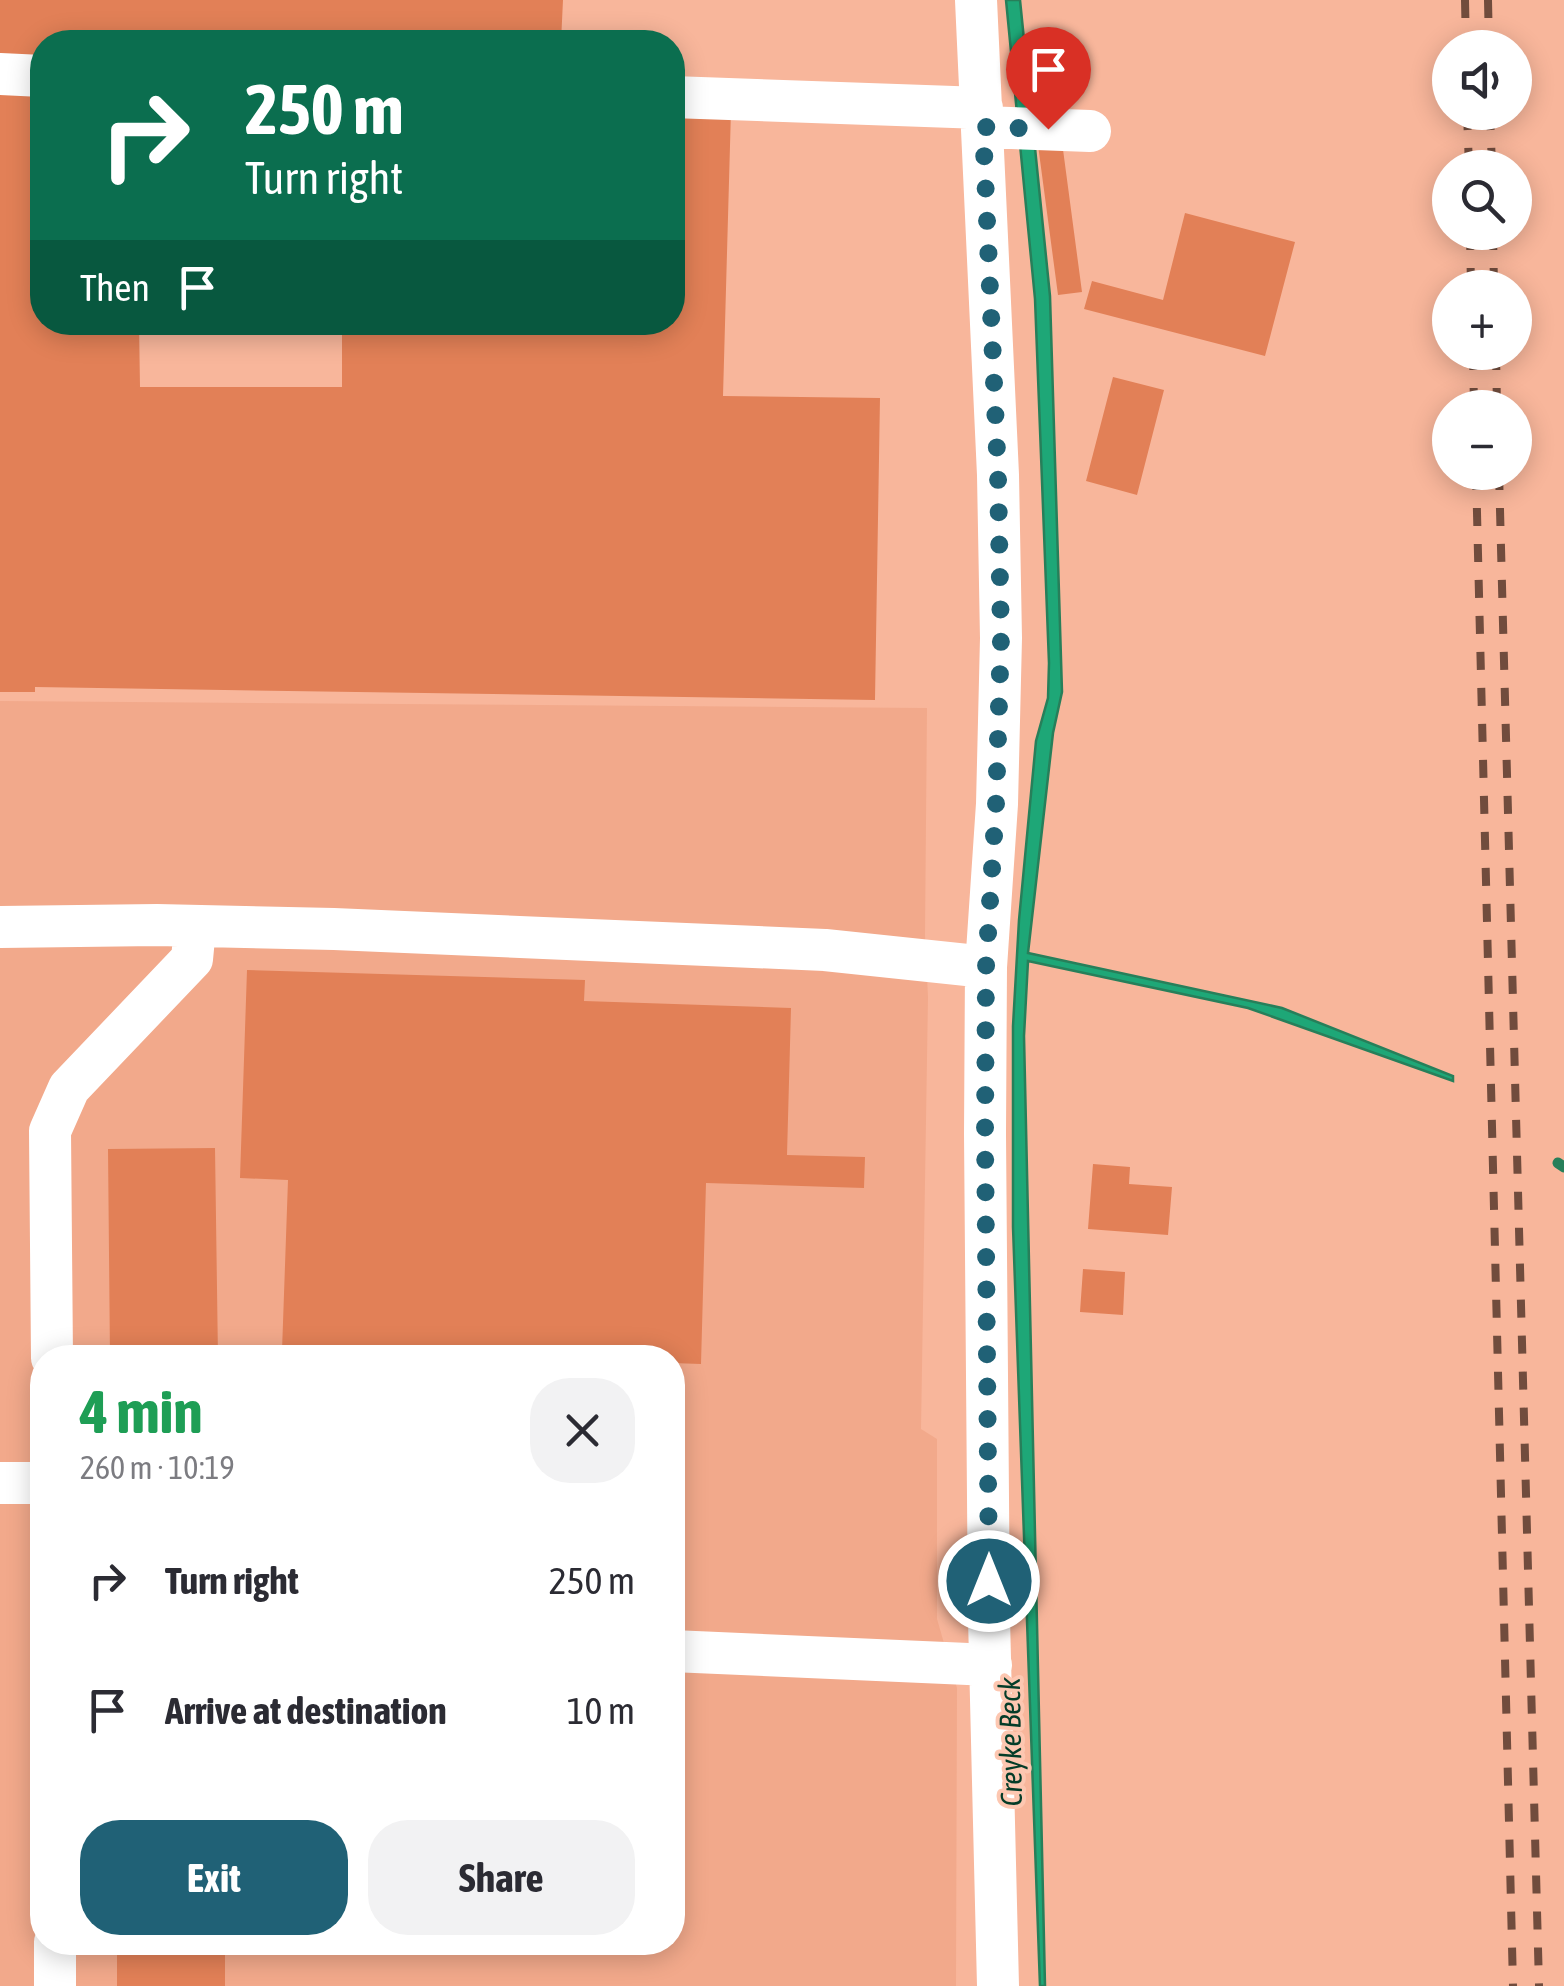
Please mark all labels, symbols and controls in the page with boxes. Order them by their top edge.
pin [1006,27,1091,130]
map controls [1432,30,1532,490]
button: sound [1432,30,1532,130]
icon: arrive [1021,42,1076,97]
text: 250 m [245,69,404,149]
icon: right [80,70,210,200]
button: search [1432,150,1532,250]
text: Turn right [245,152,403,204]
icon: arrive [170,260,225,315]
text: Then [80,266,150,309]
button: + [1432,270,1532,370]
button: − [1432,390,1532,490]
text: 4 min [80,1377,203,1446]
button: close [530,1378,635,1483]
text: 260 m · 10:19 [80,1449,235,1486]
position arrow [937,1529,1041,1633]
icon: right [80,1553,135,1608]
text: Turn right [165,1559,299,1602]
text: 250 m [549,1559,635,1602]
water label: Creyke Beck [992,1676,1028,1807]
icon: arrive [80,1683,135,1738]
text: Arrive at destination [165,1689,447,1732]
text: 10 m [567,1689,635,1732]
button: Exit [80,1820,348,1935]
button: Share [368,1820,635,1935]

